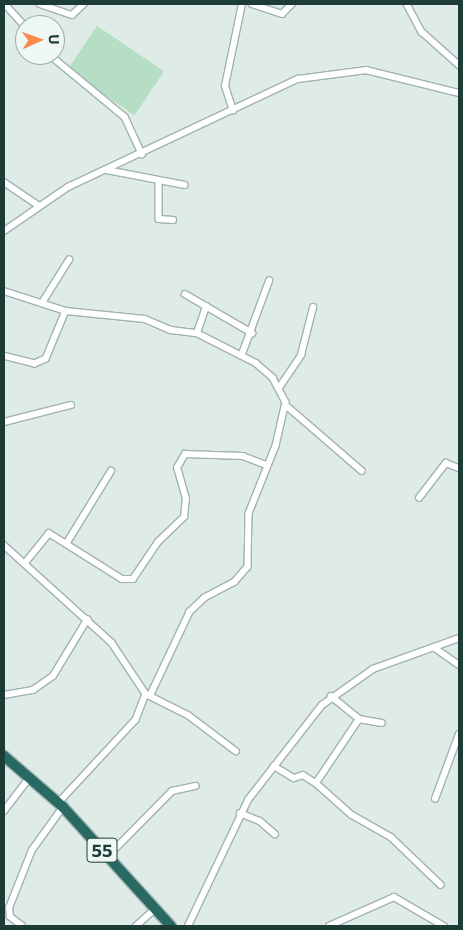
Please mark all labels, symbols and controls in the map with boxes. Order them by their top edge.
north arrow [15,15,65,65]
text: U [46,34,63,45]
road number: 55 [86,834,118,866]

